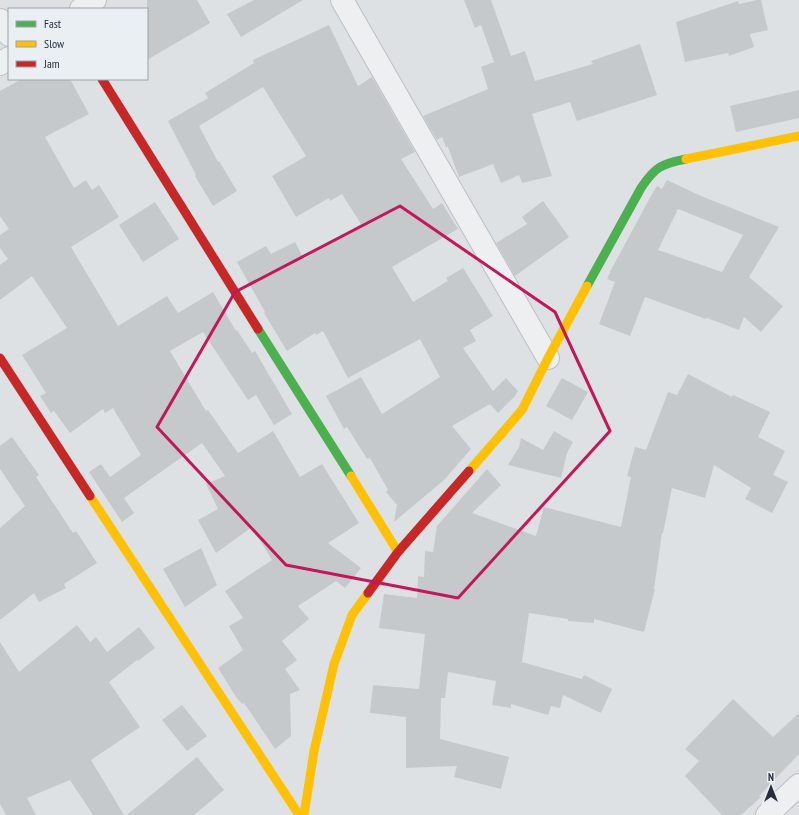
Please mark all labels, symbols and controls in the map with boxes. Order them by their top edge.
legend [8,8,148,80]
text: Fast [44,16,62,31]
text: Slow [44,36,65,51]
text: Jam [43,56,60,71]
north arrow [751,767,791,807]
text: N [768,770,774,784]

